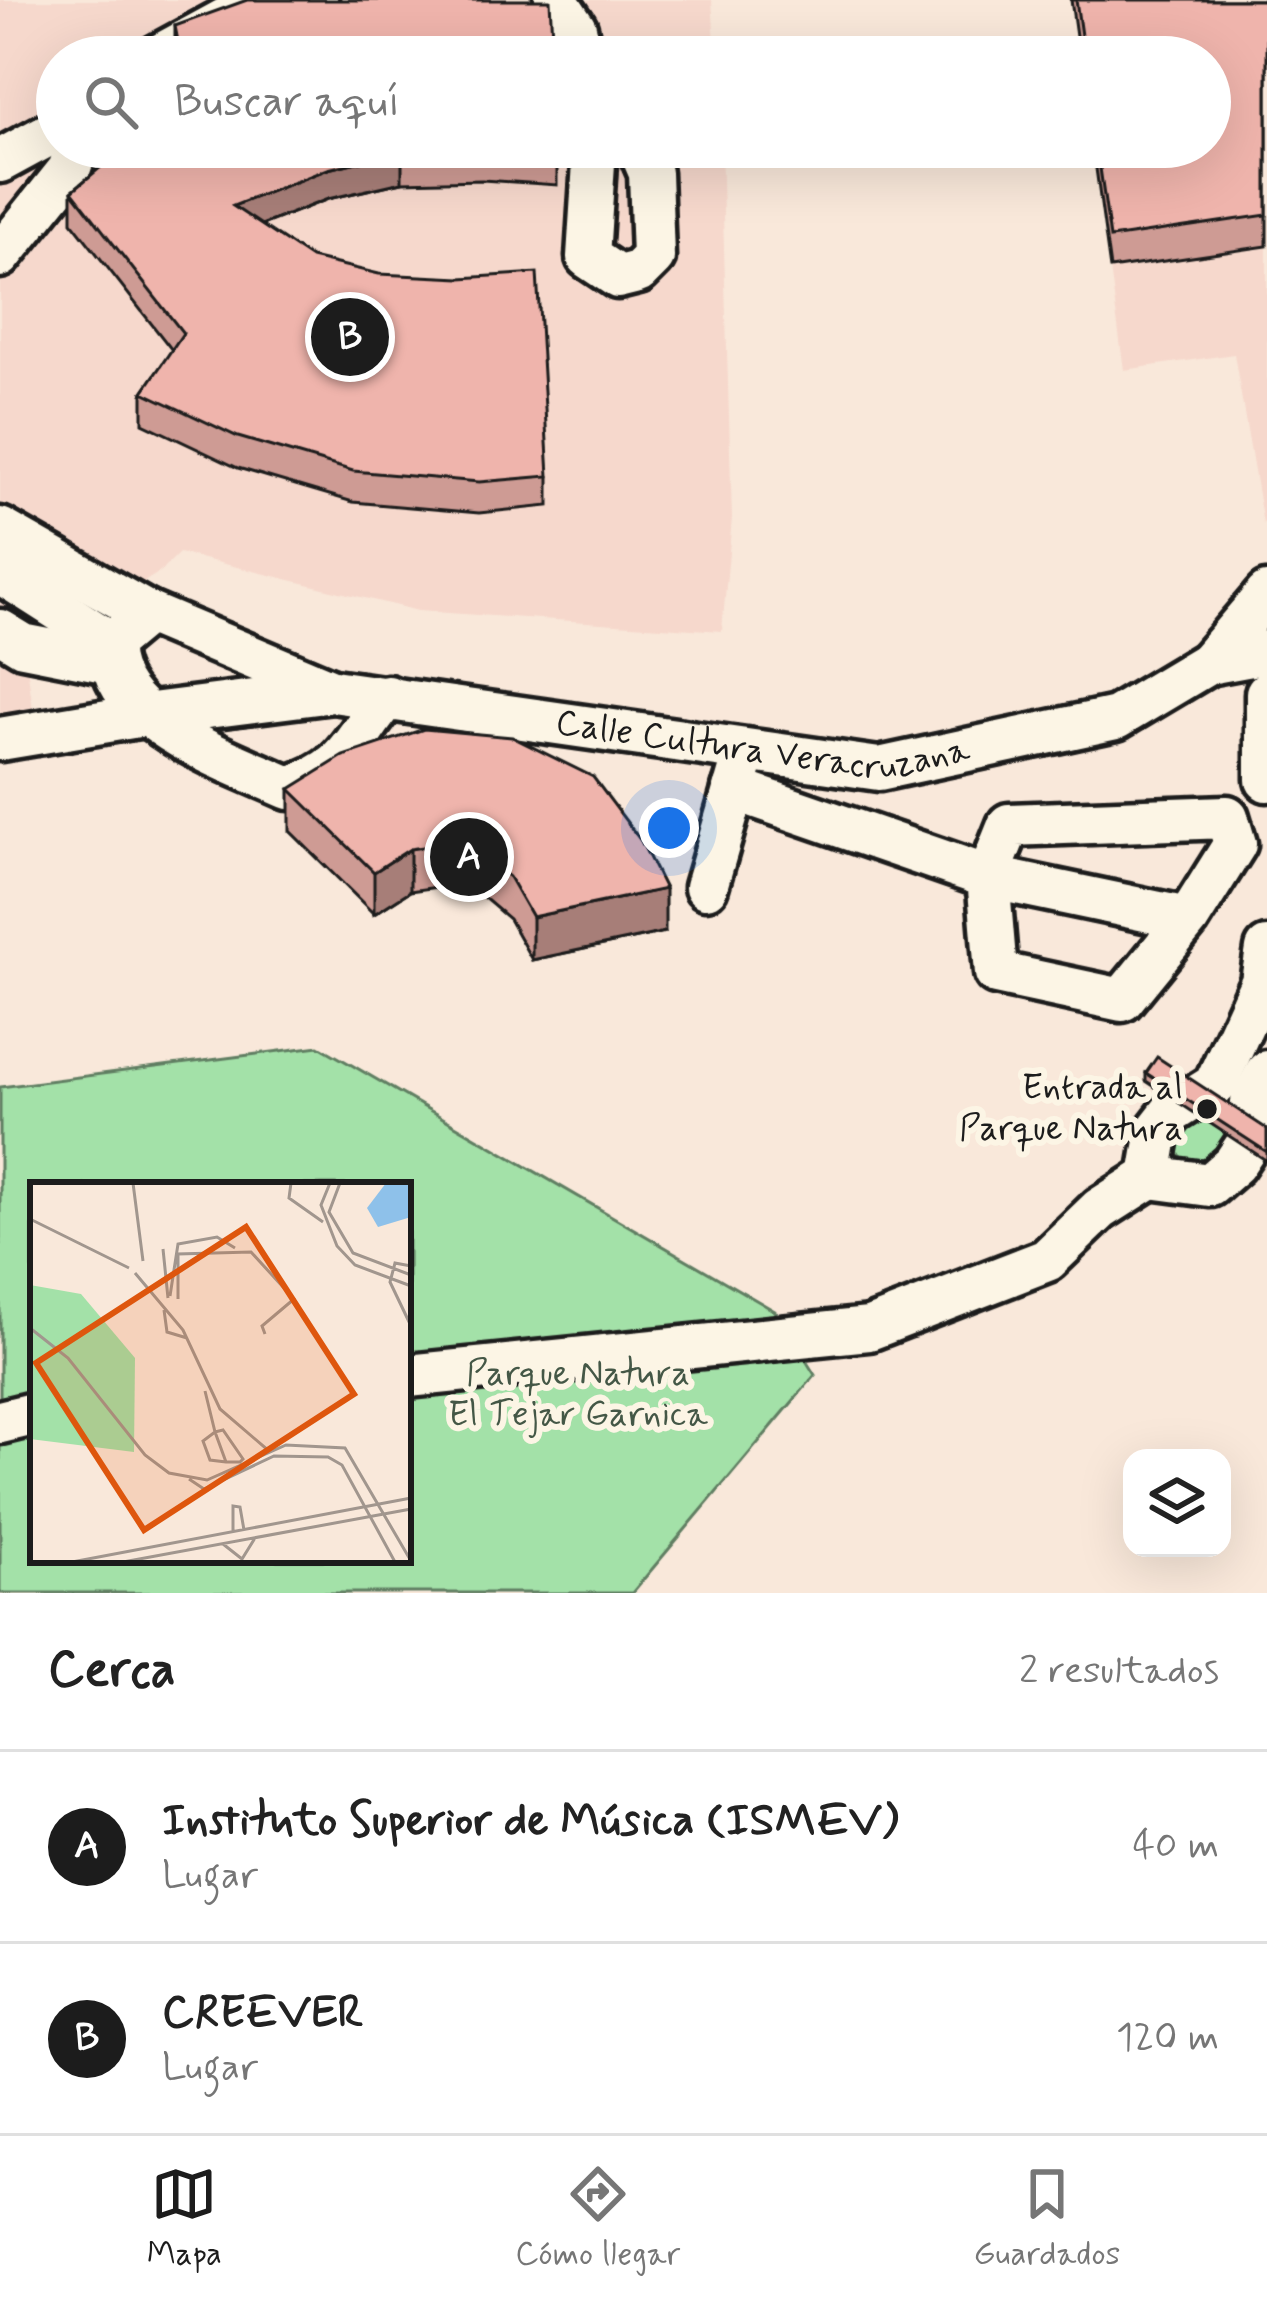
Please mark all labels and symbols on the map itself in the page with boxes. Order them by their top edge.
pin: B [311,292,389,382]
street label: Calle Cultura Veracruzana [553,700,974,792]
your location [639,798,699,858]
pin: A [430,812,508,902]
place label: Entrada al Parque Natura [959,1065,1183,1153]
marker: Entrada al Parque Natura [1194,1096,1220,1122]
inset map [30,1182,411,1563]
park label: Parque Natura El Tejar Garnica [448,1351,708,1439]

